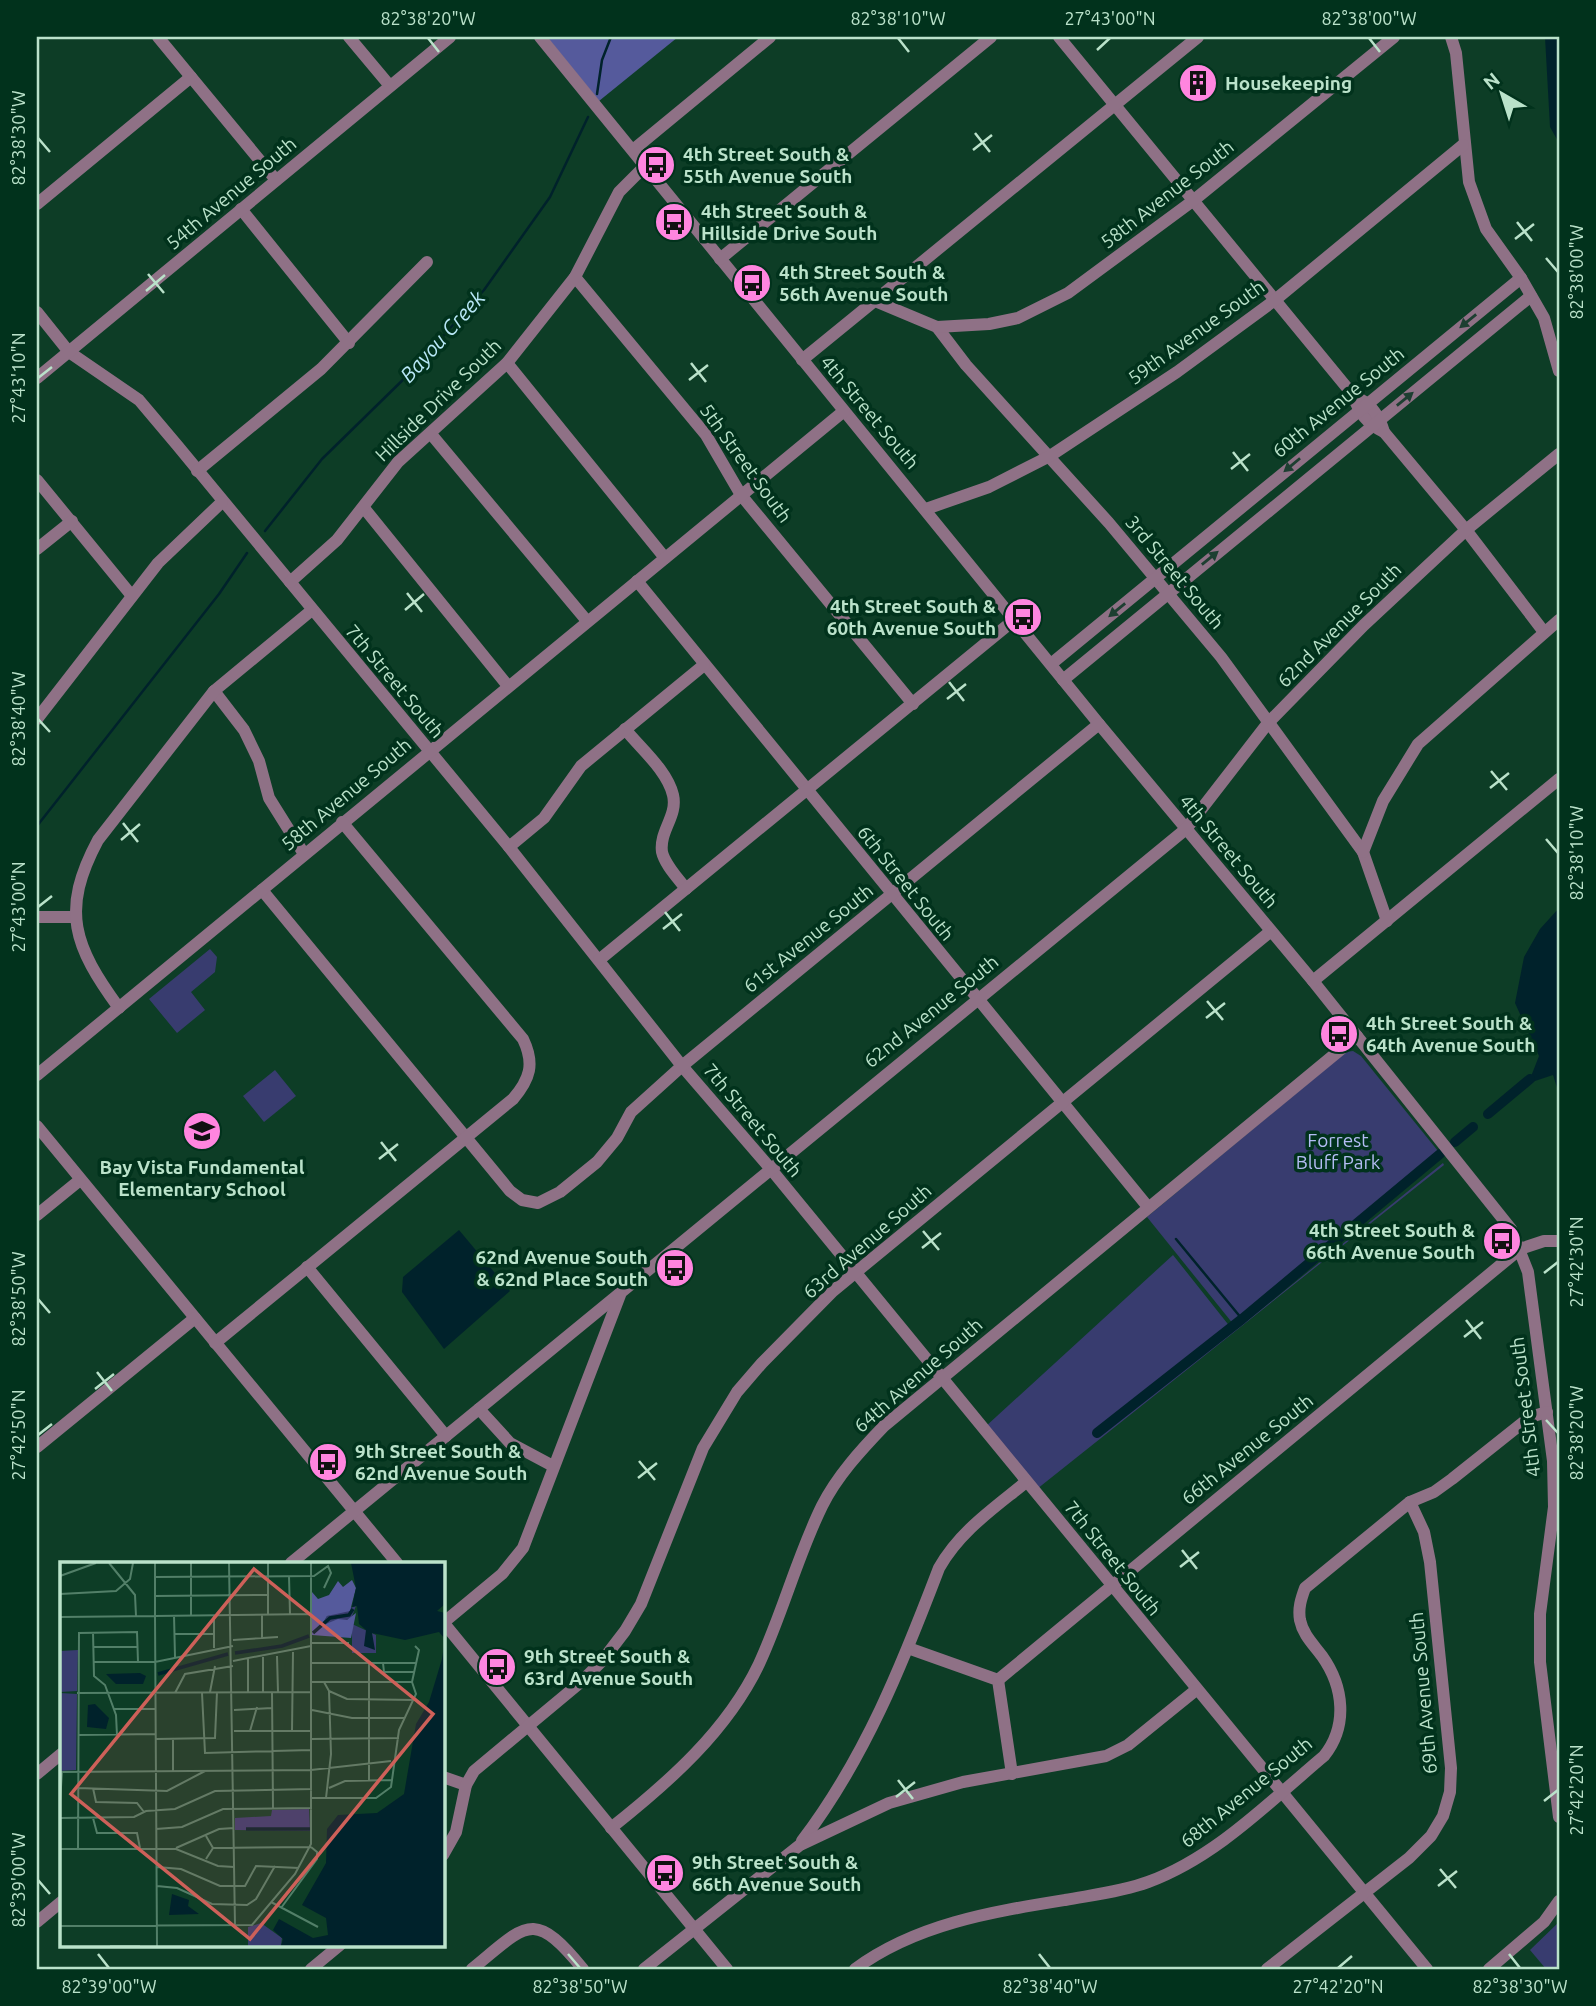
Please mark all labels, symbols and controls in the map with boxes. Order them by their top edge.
text: 82°38'20"W [380,8,476,28]
text: 82°38'10"W [850,8,946,28]
text: 27°43'00"N [1064,8,1156,28]
text: 82°38'00"W [1321,8,1417,28]
north arrow [1466,60,1536,130]
building icon: Housekeeping [1177,62,1219,104]
text: N [1479,68,1504,94]
place label: Housekeeping [1225,72,1352,94]
text: 82°38'30"W [8,90,28,186]
street label: 54th Avenue South [162,132,300,254]
street label: 58th Avenue South [1096,135,1238,253]
place label: 4th Street South & 55th Avenue South [683,143,852,187]
bus stop icon: 4th Street South & 55th Avenue South [635,144,677,186]
place label: 4th Street South & Hillside Drive South [701,200,877,244]
bus stop icon: 4th Street South & Hillside Drive South [653,201,695,243]
text: 82°38'00"W [1566,224,1586,320]
place label: 4th Street South & 56th Avenue South [779,261,948,305]
bus stop icon: 4th Street South & 56th Avenue South [731,262,773,304]
street label: 59th Avenue South [1124,275,1268,389]
water label: Bayou Creek [395,285,489,387]
one-way arrow [1460,313,1477,328]
text: 27°43'10"N [8,332,28,424]
street label: Hillside Drive South [371,334,505,466]
street label: 60th Avenue South [1268,342,1408,462]
street label: 4th Street South [816,351,924,473]
one-way arrow [1397,392,1414,407]
street label: 5th Street South [696,399,796,527]
one-way arrow [1284,457,1301,472]
street label: 3rd Street South [1121,511,1229,633]
one-way arrow [1201,551,1219,566]
street label: 62nd Avenue South [1272,558,1406,692]
place label: 4th Street South & 60th Avenue South [827,595,996,639]
bus stop icon: 4th Street South & 60th Avenue South [1002,596,1044,638]
one-way arrow [1108,602,1125,617]
street label: 7th Street South [341,620,449,742]
text: 82°38'40"W [8,671,28,767]
street label: 58th Avenue South [277,733,415,855]
street label: 4th Street South [1175,790,1283,912]
text: 82°38'10"W [1566,805,1586,901]
street label: 6th Street South [853,821,959,945]
text: 27°43'00"N [8,861,28,953]
street label: 61st Avenue South [739,879,877,997]
street label: 62nd Avenue South [859,950,1003,1072]
place label: 4th Street South & 64th Avenue South [1366,1012,1535,1056]
bus stop icon: 4th Street South & 64th Avenue South [1318,1013,1360,1055]
street label: 7th Street South [699,1059,807,1181]
school or university icon: Bay Vista Fundamental Elementary School [181,1110,223,1152]
park label: Forrest Bluff Park [1296,1129,1381,1173]
place label: Bay Vista Fundamental Elementary School [100,1156,305,1200]
street label: 63rd Avenue South [798,1179,936,1303]
text: 27°42'30"N [1566,1216,1586,1308]
place label: 4th Street South & 66th Avenue South [1306,1219,1475,1263]
bus stop icon: 4th Street South & 66th Avenue South [1481,1220,1523,1262]
place label: 62nd Avenue South & 62nd Place South [476,1246,648,1290]
bus stop icon: 62nd Avenue South & 62nd Place South [654,1247,696,1289]
text: 82°38'50"W [8,1251,28,1347]
street label: 64th Avenue South [849,1313,987,1437]
street label: 4th Street South [1505,1336,1545,1478]
text: 82°38'20"W [1566,1385,1586,1481]
text: 27°42'50"N [8,1389,28,1481]
street label: 66th Avenue South [1177,1389,1317,1509]
place label: 9th Street South & 62nd Avenue South [355,1440,527,1484]
bus stop icon: 9th Street South & 62nd Avenue South [307,1441,349,1483]
street label: 7th Street South [1060,1496,1166,1620]
inset map [60,1562,444,1946]
street label: 69th Avenue South [1405,1611,1441,1775]
place label: 9th Street South & 63rd Avenue South [524,1645,693,1689]
bus stop icon: 9th Street South & 63rd Avenue South [476,1646,518,1688]
street label: 68th Avenue South [1176,1732,1316,1852]
text: 27°42'20"N [1566,1744,1586,1836]
text: 82°39'00"W [8,1832,28,1928]
place label: 9th Street South & 66th Avenue South [692,1851,861,1895]
bus stop icon: 9th Street South & 66th Avenue South [644,1852,686,1894]
text: 82°39'00"W [61,1976,157,1996]
text: 82°38'50"W [532,1976,628,1996]
text: 82°38'40"W [1002,1976,1098,1996]
text: 27°42'20"N [1292,1976,1384,1996]
text: 82°38'30"W [1472,1976,1568,1996]

